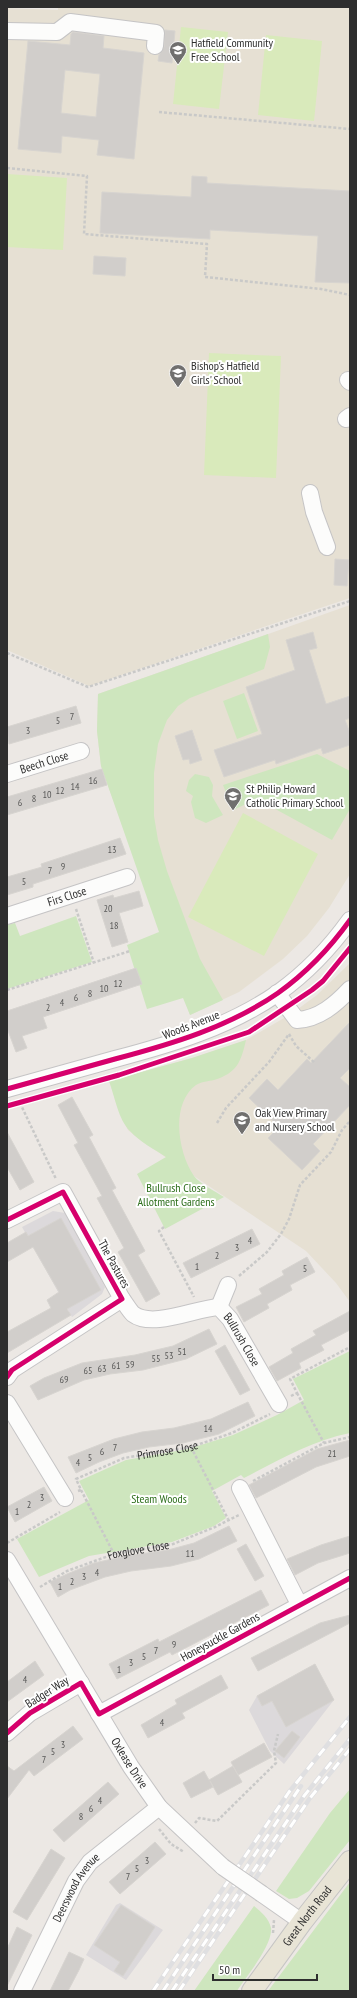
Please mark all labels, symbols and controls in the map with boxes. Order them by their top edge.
place label: Hatfield Community Free School [191,35,274,64]
school or university icon: Hatfield Community Free School [168,40,188,65]
place label: Bishop's Hatfield Girls' School [191,358,259,387]
school or university icon: Bishop's Hatfield Girls' School [168,363,188,388]
house number: 7 [70,710,74,723]
house number: 5 [56,714,60,727]
house number: 3 [26,724,30,737]
street label: Beech Close [18,747,70,777]
house number: 16 [89,774,98,787]
house number: 14 [71,780,80,793]
place label: St Philip Howard Catholic Primary School [246,781,344,810]
house number: 12 [56,784,65,797]
school or university icon: St Philip Howard Catholic Primary School [223,786,243,811]
house number: 10 [43,788,52,801]
house number: 8 [32,792,36,805]
house number: 6 [18,796,23,809]
house number: 13 [108,843,117,856]
house number: 9 [61,860,65,873]
house number: 7 [48,864,52,877]
house number: 5 [22,875,26,888]
street label: Firs Close [45,883,88,909]
house number: 20 [104,902,113,915]
house number: 18 [110,919,119,932]
house number: 12 [114,977,123,990]
house number: 10 [100,982,109,995]
house number: 8 [88,987,92,1000]
house number: 6 [74,991,79,1004]
house number: 4 [60,996,65,1009]
house number: 2 [46,1001,50,1014]
street label: Woods Avenue [160,1007,221,1042]
place label: Oak View Primary and Nursery School [255,1105,335,1134]
school or university icon: Oak View Primary and Nursery School [232,1110,252,1135]
park label: Bullrush Close Allotment Gardens [137,1180,215,1209]
house number: 4 [248,1234,253,1247]
street label: The Pastures [95,1237,134,1291]
house number: 3 [235,1241,239,1254]
house number: 2 [215,1249,219,1262]
house number: 1 [195,1260,199,1273]
house number: 5 [303,1262,307,1275]
street label: Bullrush Close [221,1309,264,1369]
house number: 51 [178,1345,187,1358]
house number: 53 [165,1349,174,1362]
house number: 55 [152,1352,161,1365]
house number: 59 [126,1358,135,1371]
house number: 61 [112,1359,121,1372]
house number: 63 [98,1362,107,1375]
house number: 65 [84,1364,93,1377]
house number: 69 [60,1373,69,1386]
house number: 14 [204,1422,213,1435]
street label: Primrose Close [136,1437,200,1463]
house number: 7 [113,1441,117,1454]
house number: 6 [100,1445,105,1458]
house number: 21 [328,1447,337,1460]
house number: 5 [88,1451,92,1464]
house number: 4 [76,1456,81,1469]
house number: 3 [40,1491,44,1504]
park label: Steam Woods [131,1491,187,1506]
house number: 2 [27,1498,31,1511]
house number: 1 [15,1505,19,1518]
street label: Foxglove Close [105,1537,170,1563]
house number: 11 [186,1547,195,1560]
house number: 4 [95,1566,100,1579]
house number: 3 [82,1570,86,1583]
house number: 2 [70,1575,74,1588]
house number: 1 [58,1580,62,1593]
street label: Honeysuckle Gardens [178,1609,262,1664]
house number: 9 [172,1638,176,1651]
house number: 7 [154,1644,158,1657]
house number: 5 [142,1650,146,1663]
house number: 3 [129,1656,133,1669]
house number: 1 [117,1663,121,1676]
street label: Badger Way [22,1672,72,1711]
house number: 4 [23,1673,28,1686]
house number: 4 [160,1716,165,1729]
street label: Oxlease Drive [108,1735,152,1791]
house number: 3 [61,1738,65,1751]
house number: 5 [51,1745,55,1758]
house number: 7 [42,1753,46,1766]
house number: 4 [98,1794,103,1807]
house number: 6 [89,1802,94,1815]
house number: 8 [79,1810,83,1823]
street label: Deerswood Avenue [49,1849,102,1924]
house number: 3 [145,1854,149,1867]
house number: 5 [135,1862,139,1875]
house number: 7 [126,1870,130,1883]
street label: Great North Road [279,1883,334,1949]
scale bar [213,1956,317,1982]
text: 50 m [219,1962,240,1977]

